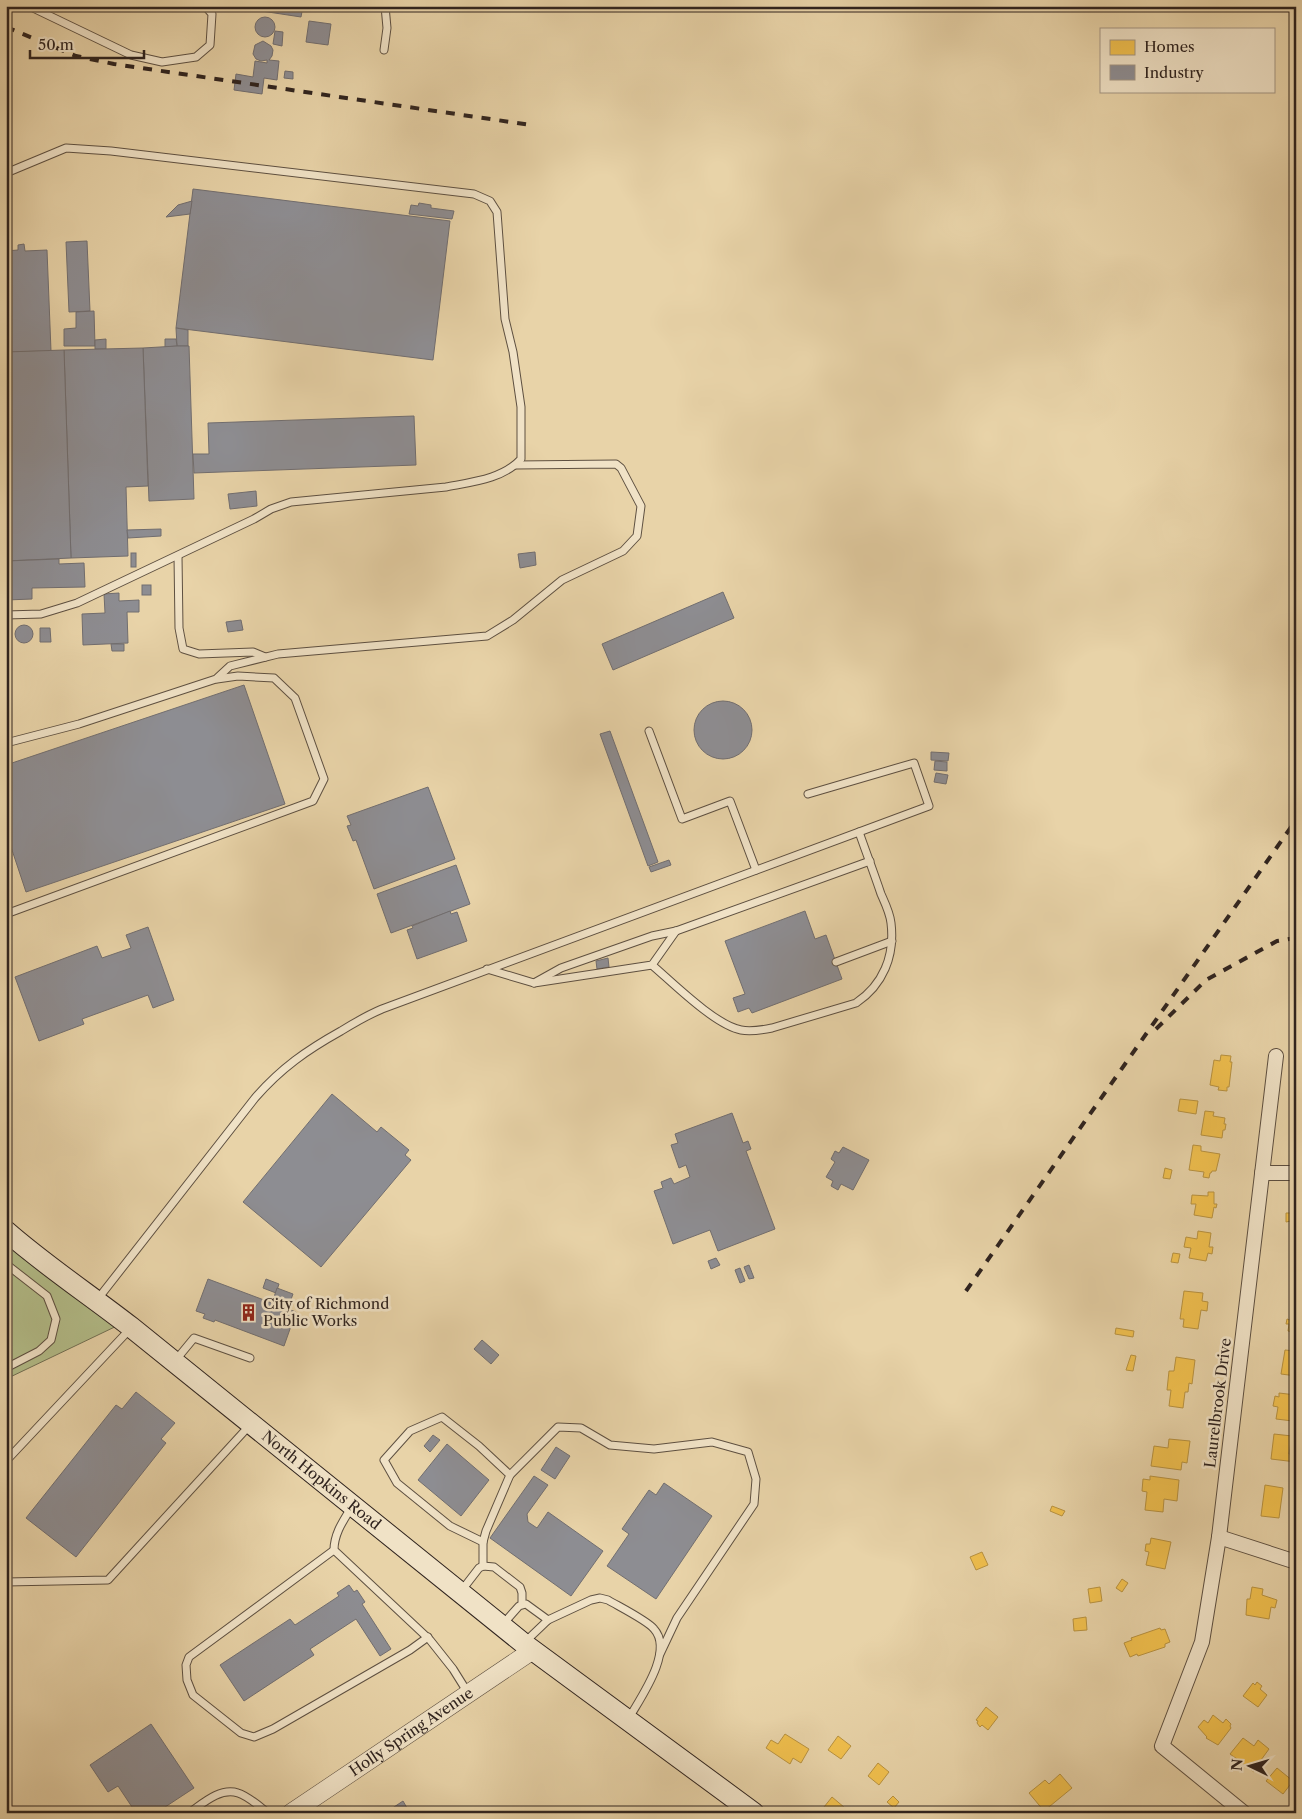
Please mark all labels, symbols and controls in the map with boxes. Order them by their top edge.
scale bar [30,28,144,60]
legend [1100,28,1274,92]
text: 50 m [38,35,74,54]
text: Homes [1144,37,1195,56]
text: Industry [1144,63,1204,82]
place label: City of Richmond Public Works [263,1294,389,1330]
building icon: City of Richmond Public Works [239,1303,259,1323]
street label: Laurelbrook Drive [1200,1337,1235,1469]
street label: North Hopkins Road [258,1426,385,1534]
street label: Holly Spring Avenue [345,1683,477,1780]
north arrow [1224,1742,1274,1792]
text: N [1228,1758,1247,1772]

